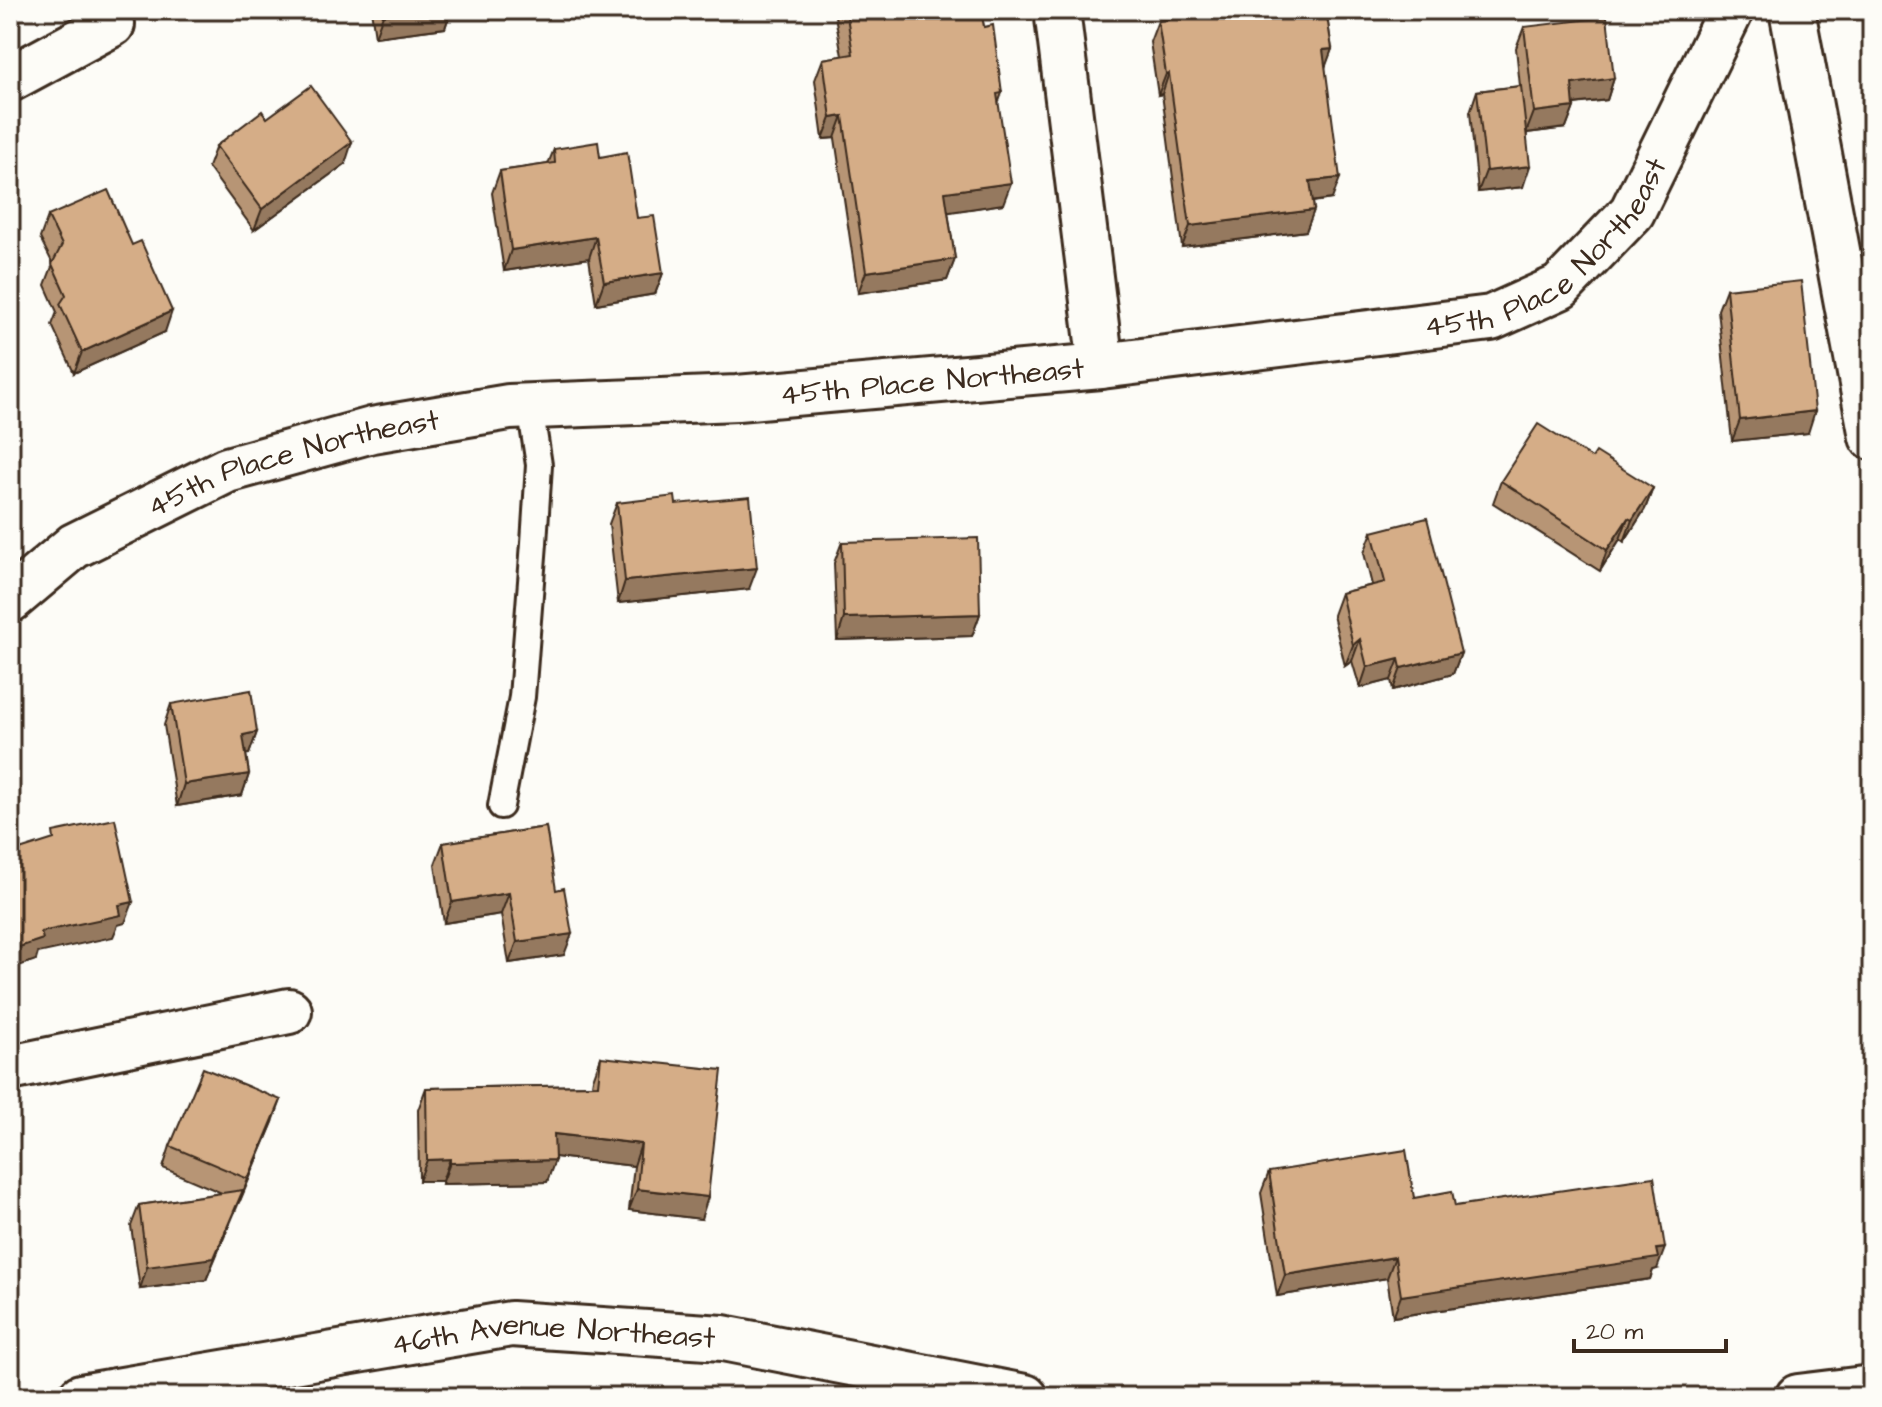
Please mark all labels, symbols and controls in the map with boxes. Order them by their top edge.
street label: 45th Place Northeast [1422,151,1677,348]
street label: 45th Place Northeast [778,348,1086,416]
street label: 45th Place Northeast [140,399,442,528]
scale bar [1574,1303,1726,1353]
street label: 46th Avenue Northeast [388,1304,717,1366]
text: 20 m [1586,1315,1643,1349]

